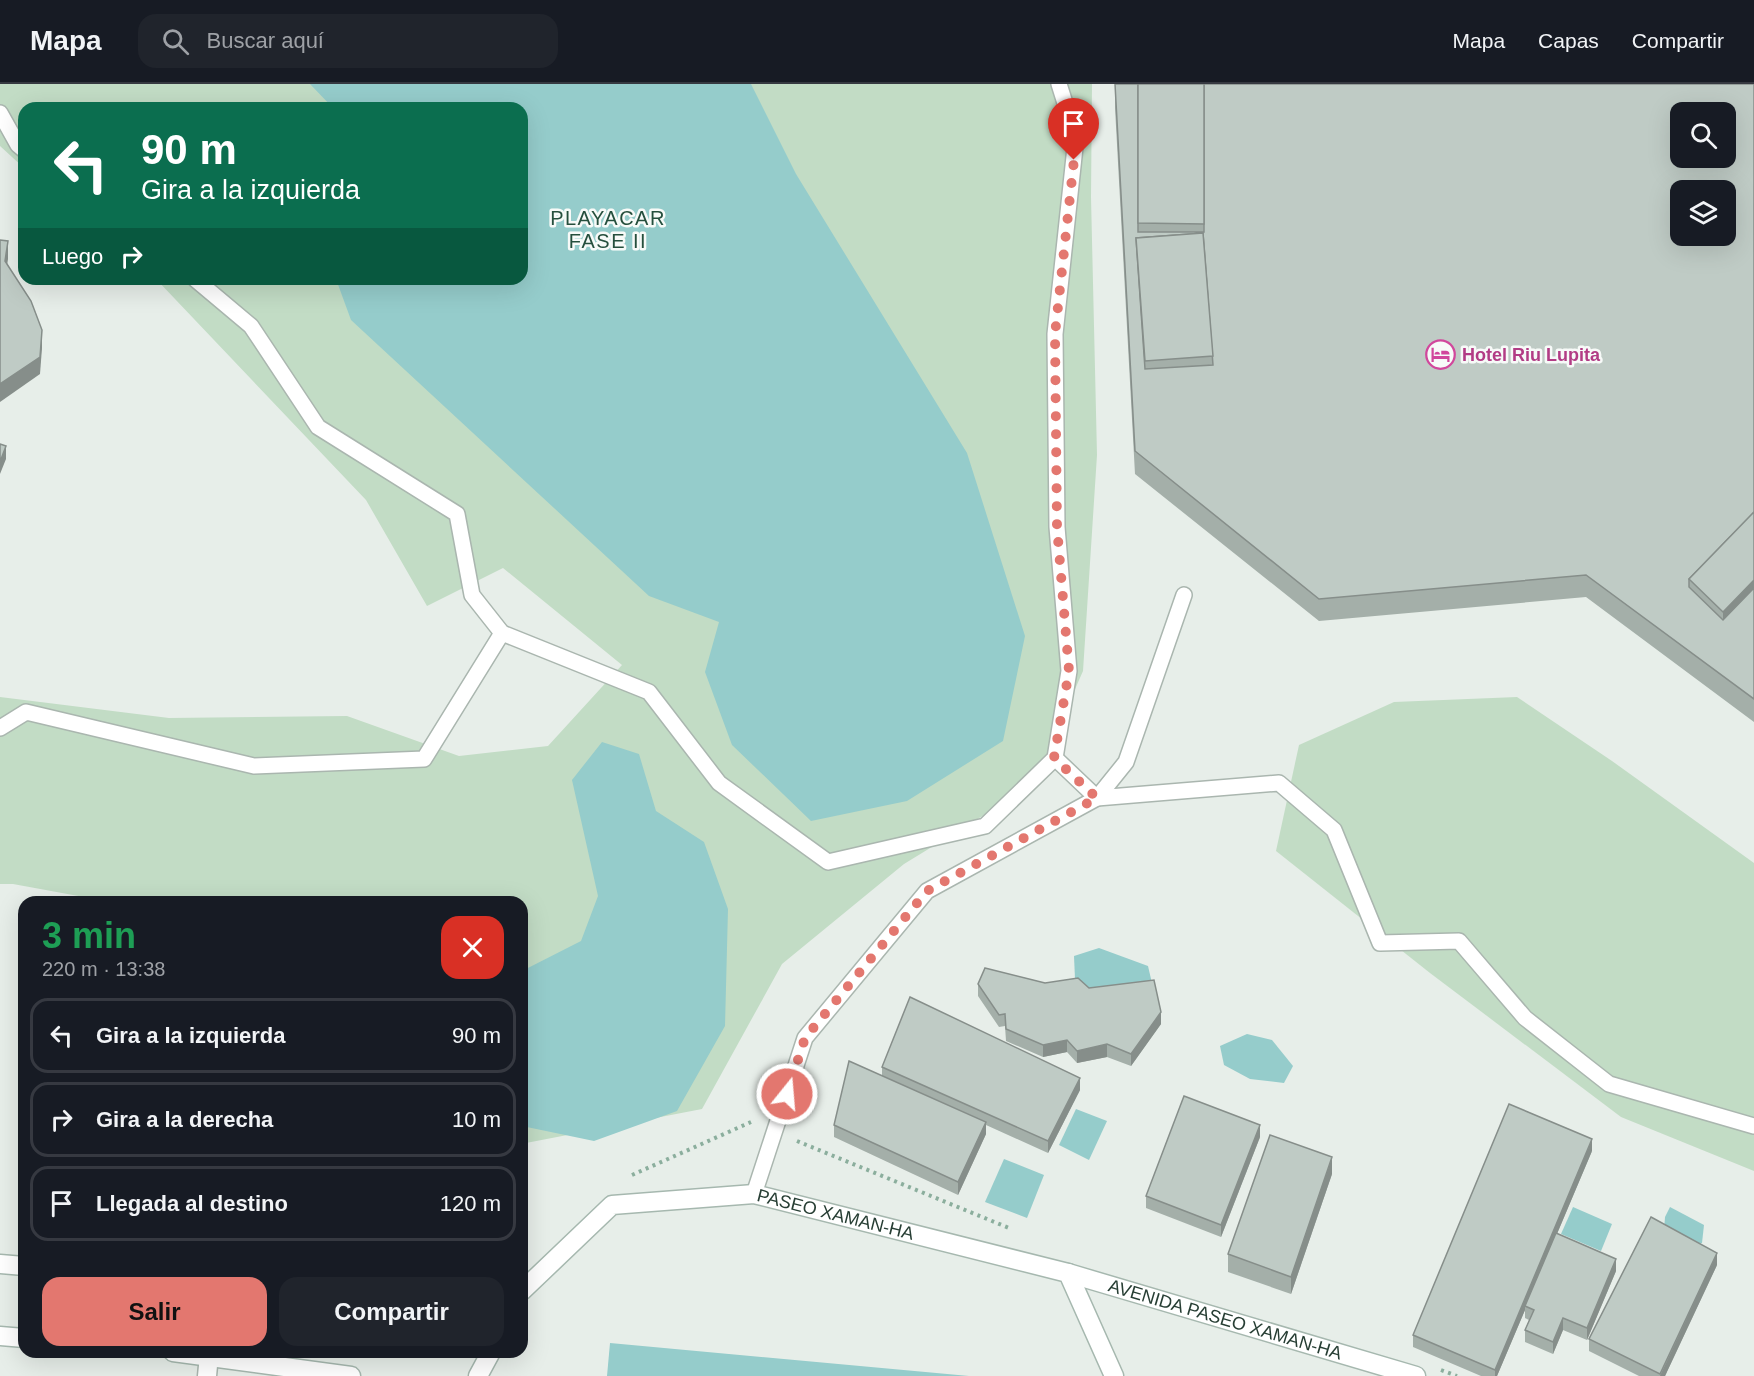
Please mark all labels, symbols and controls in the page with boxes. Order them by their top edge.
search box [138,14,558,68]
text: Mapa [30,25,102,56]
icon: search [159,25,192,58]
text: Buscar aquí [207,28,324,53]
text: Mapa [1453,29,1505,52]
text: Capas [1538,29,1599,52]
text: Compartir [1632,29,1724,52]
pin [1048,98,1099,160]
map controls [1670,102,1736,246]
button: search [1670,102,1736,168]
icon: arrive [1057,107,1090,140]
icon: left [42,126,120,204]
text: 90 m [141,126,237,173]
text: Gira a la izquierda [141,175,360,205]
button: layers [1670,180,1736,246]
district label: PLAYACAR FASE II [550,207,666,252]
icon: right [115,240,148,273]
text: Luego [42,244,103,269]
hotel icon: Hotel Riu Lupita [1425,339,1457,371]
place label: Hotel Riu Lupita [1462,345,1601,365]
text: 3 min [42,915,136,956]
button: close [441,916,504,979]
text: 220 m · 13:38 [42,958,165,980]
icon: left [45,1019,78,1052]
text: Gira a la izquierda [96,1023,286,1048]
text: 90 m [452,1023,501,1048]
position arrow [755,1062,819,1126]
icon: right [45,1103,78,1136]
text: Gira a la derecha [96,1107,273,1132]
text: 10 m [452,1107,501,1132]
street label: PASEO XAMAN-HA [755,1185,916,1244]
icon: arrive [45,1187,78,1220]
text: Llegada al destino [96,1191,288,1216]
text: 120 m [440,1191,501,1216]
street label: AVENIDA PASEO XAMAN-HA [1106,1276,1344,1364]
button: Salir [42,1277,267,1346]
button: Compartir [279,1277,504,1346]

